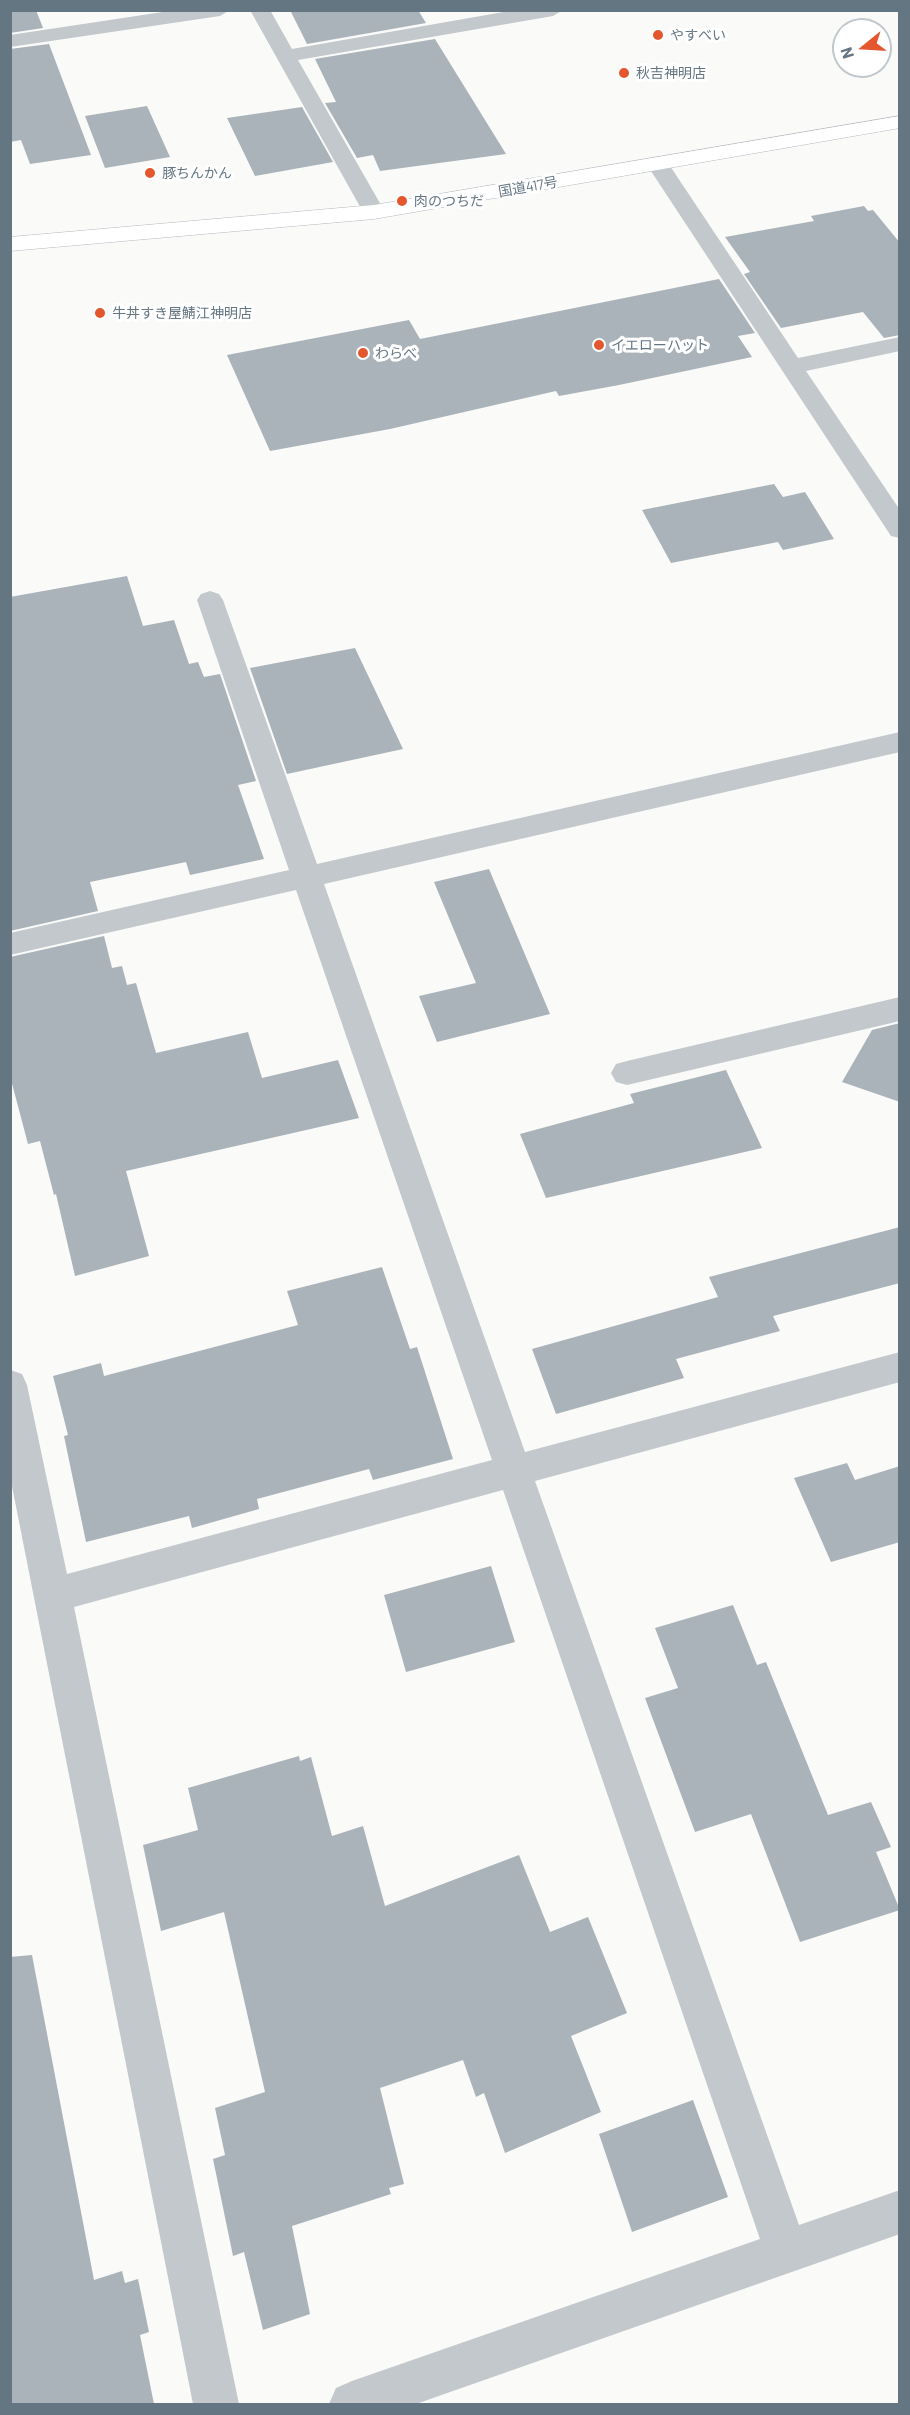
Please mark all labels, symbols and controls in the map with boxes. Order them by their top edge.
north arrow [832,18,892,78]
place label: やすべい [670,27,726,43]
marker: やすべい [651,28,665,42]
text: N [836,45,857,61]
place label: 秋吉神明店 [636,65,706,81]
marker: 秋吉神明店 [617,66,631,80]
place label: 豚ちんかん [162,165,232,181]
marker: 豚ちんかん [143,166,157,180]
street label: 国道417号 [497,174,559,200]
place label: 肉のつちだ [414,193,484,209]
marker: 肉のつちだ [395,194,409,208]
place label: 牛丼すき屋鯖江神明店 [112,305,252,321]
marker: 牛丼すき屋鯖江神明店 [93,306,107,320]
place label: イエローハット [611,337,709,353]
marker: イエローハット [592,338,606,352]
place label: わらべ [375,345,417,361]
marker: わらべ [356,346,370,360]

